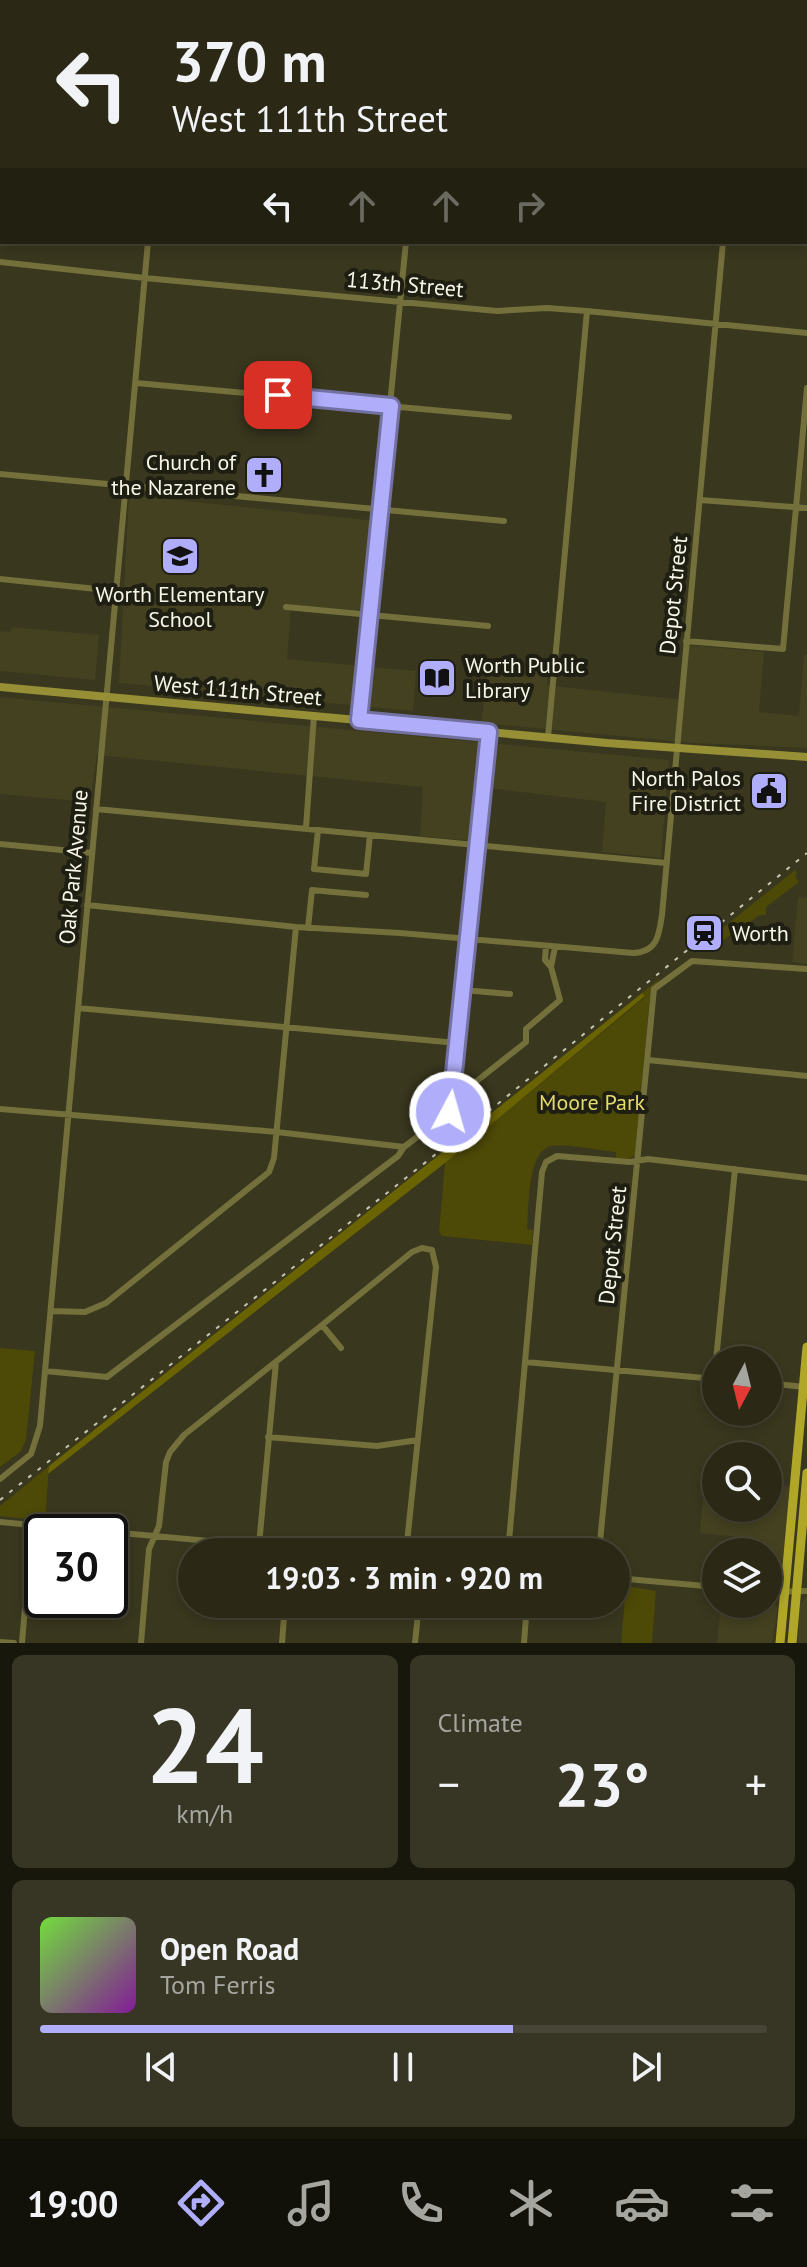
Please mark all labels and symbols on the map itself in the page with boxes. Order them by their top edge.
street label: 113th Street [345,265,465,303]
pin [244,361,312,429]
place label: Church of the Nazarene [111,448,237,501]
church icon: Church of the Nazarene [243,454,285,496]
street label: Depot Street [653,534,693,656]
school or university icon: Worth Elementary School [159,535,201,577]
place label: Worth Elementary School [95,580,265,633]
place label: Worth Public Library [465,651,585,704]
library icon: Worth Public Library [416,657,458,699]
street label: West 111th Street [153,669,324,711]
place label: North Palos Fire District [631,764,742,817]
public building icon: North Palos Fire District [748,770,790,812]
street label: Oak Park Avenue [52,788,94,946]
station icon: Worth [683,912,725,954]
place label: Worth [732,919,789,947]
position arrow [408,1070,492,1154]
park label: Moore Park [539,1088,645,1116]
street label: Depot Street [592,1184,632,1306]
north arrow [702,1346,782,1426]
speed limit sign: 30 [24,1514,128,1618]

